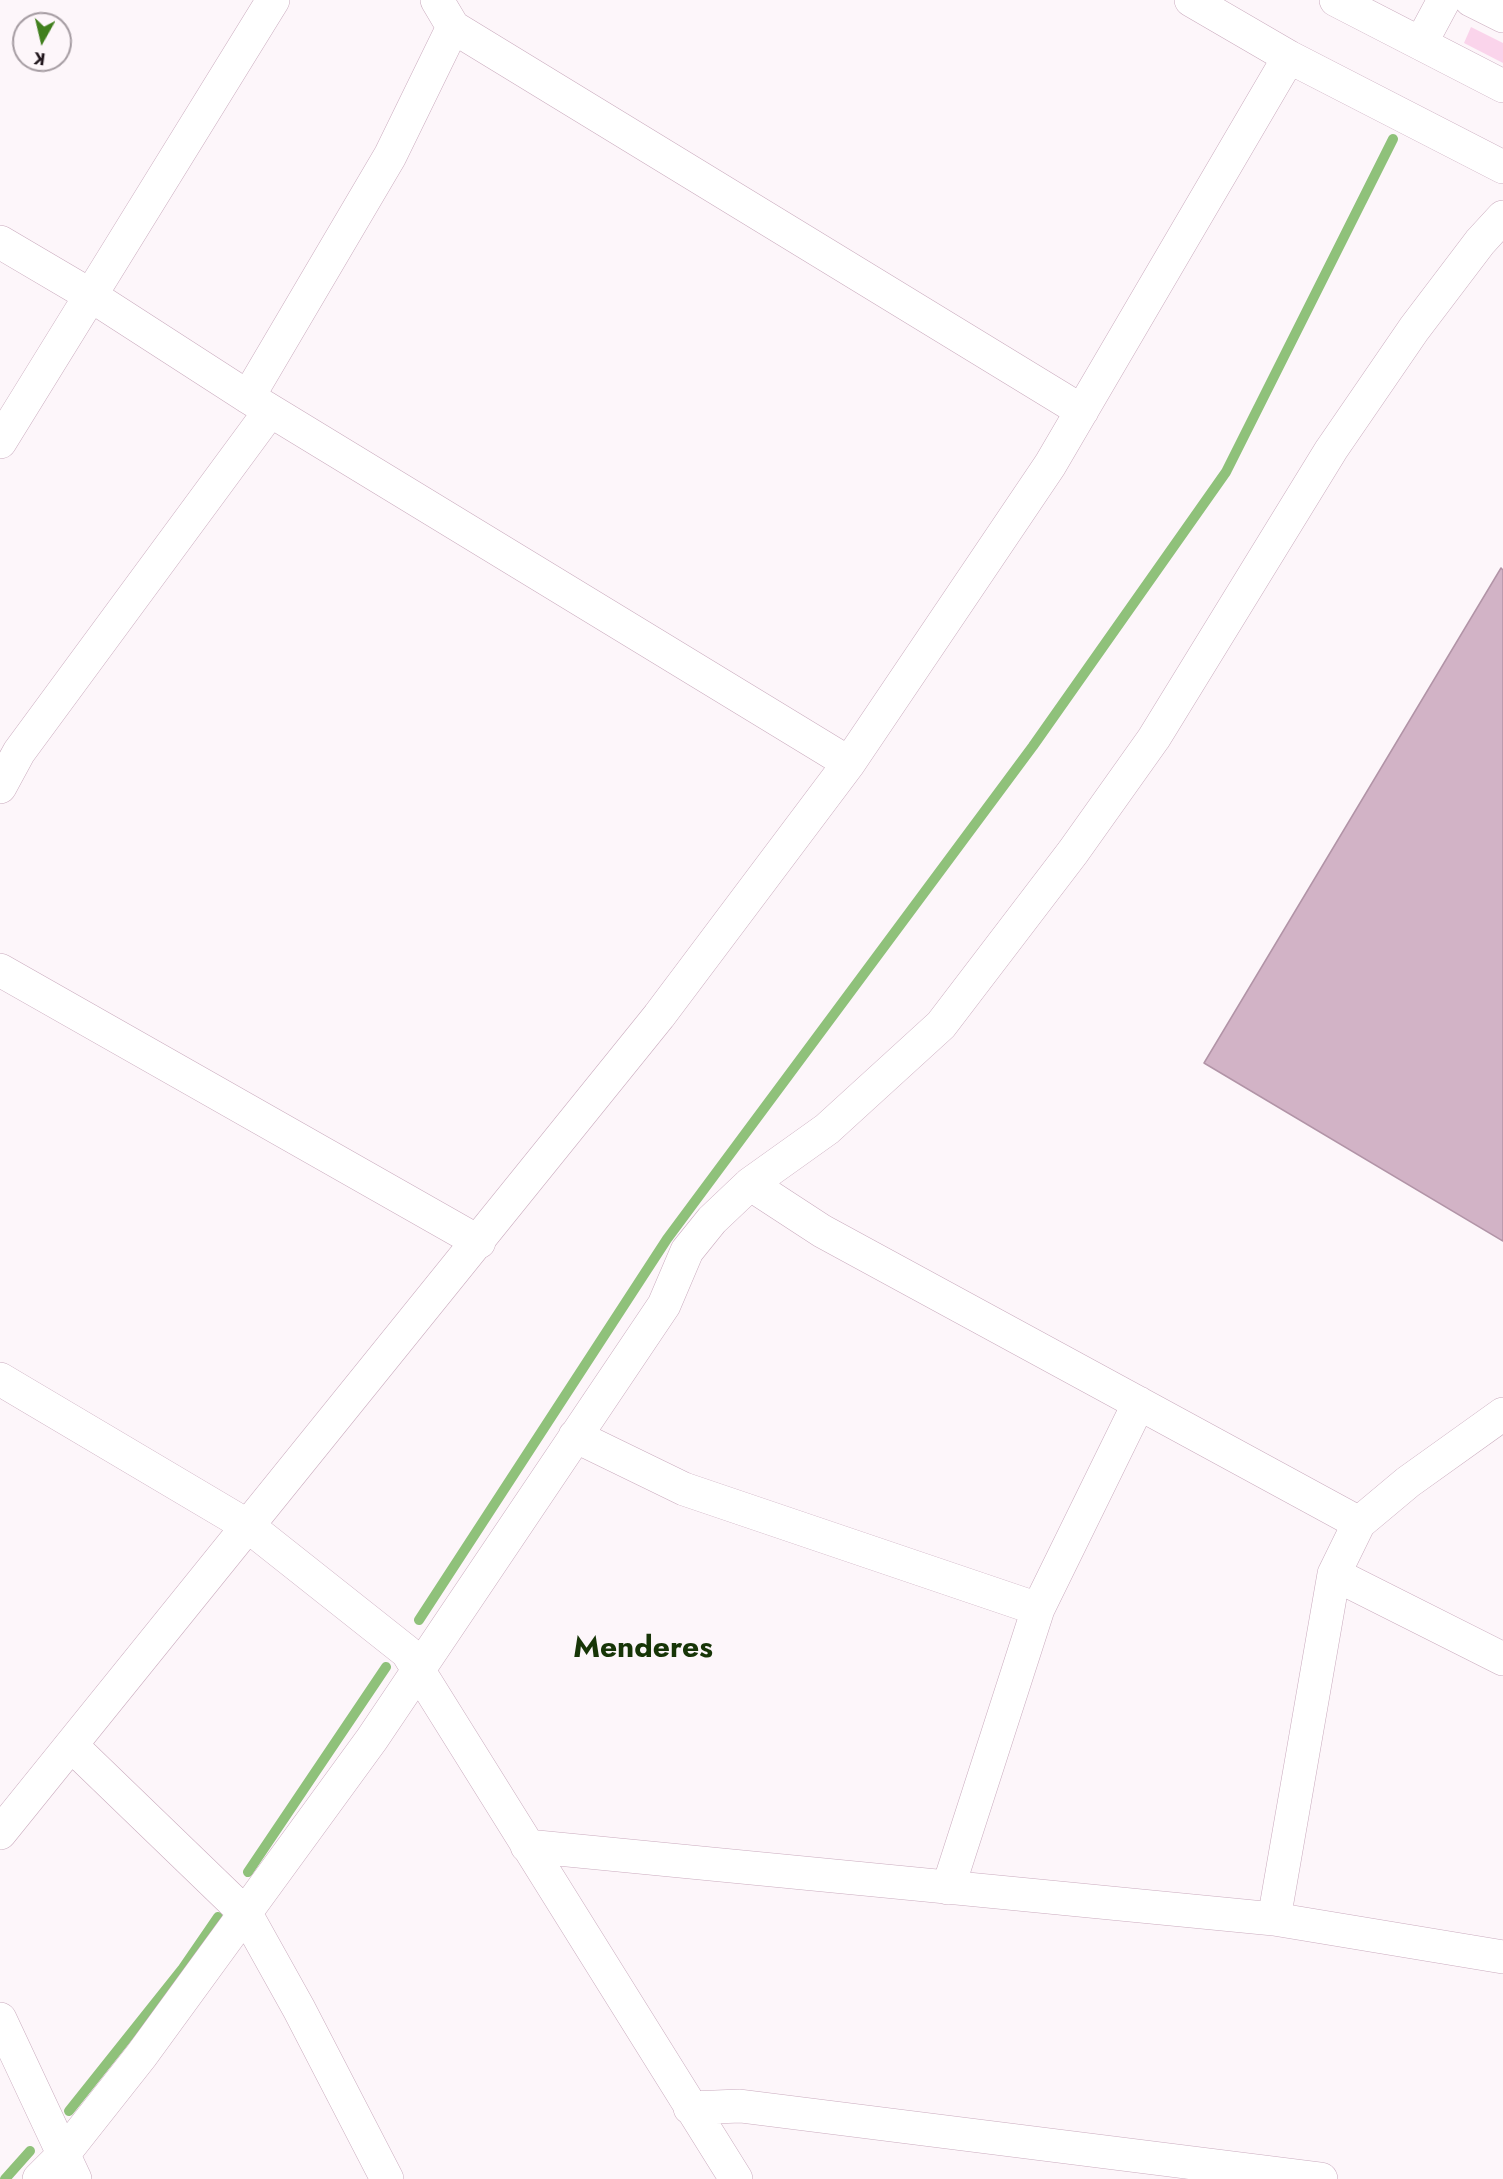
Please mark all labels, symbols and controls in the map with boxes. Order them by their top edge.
north arrow [12,12,72,72]
text: K [33,46,47,71]
district label: Menderes [573,1632,713,1668]

